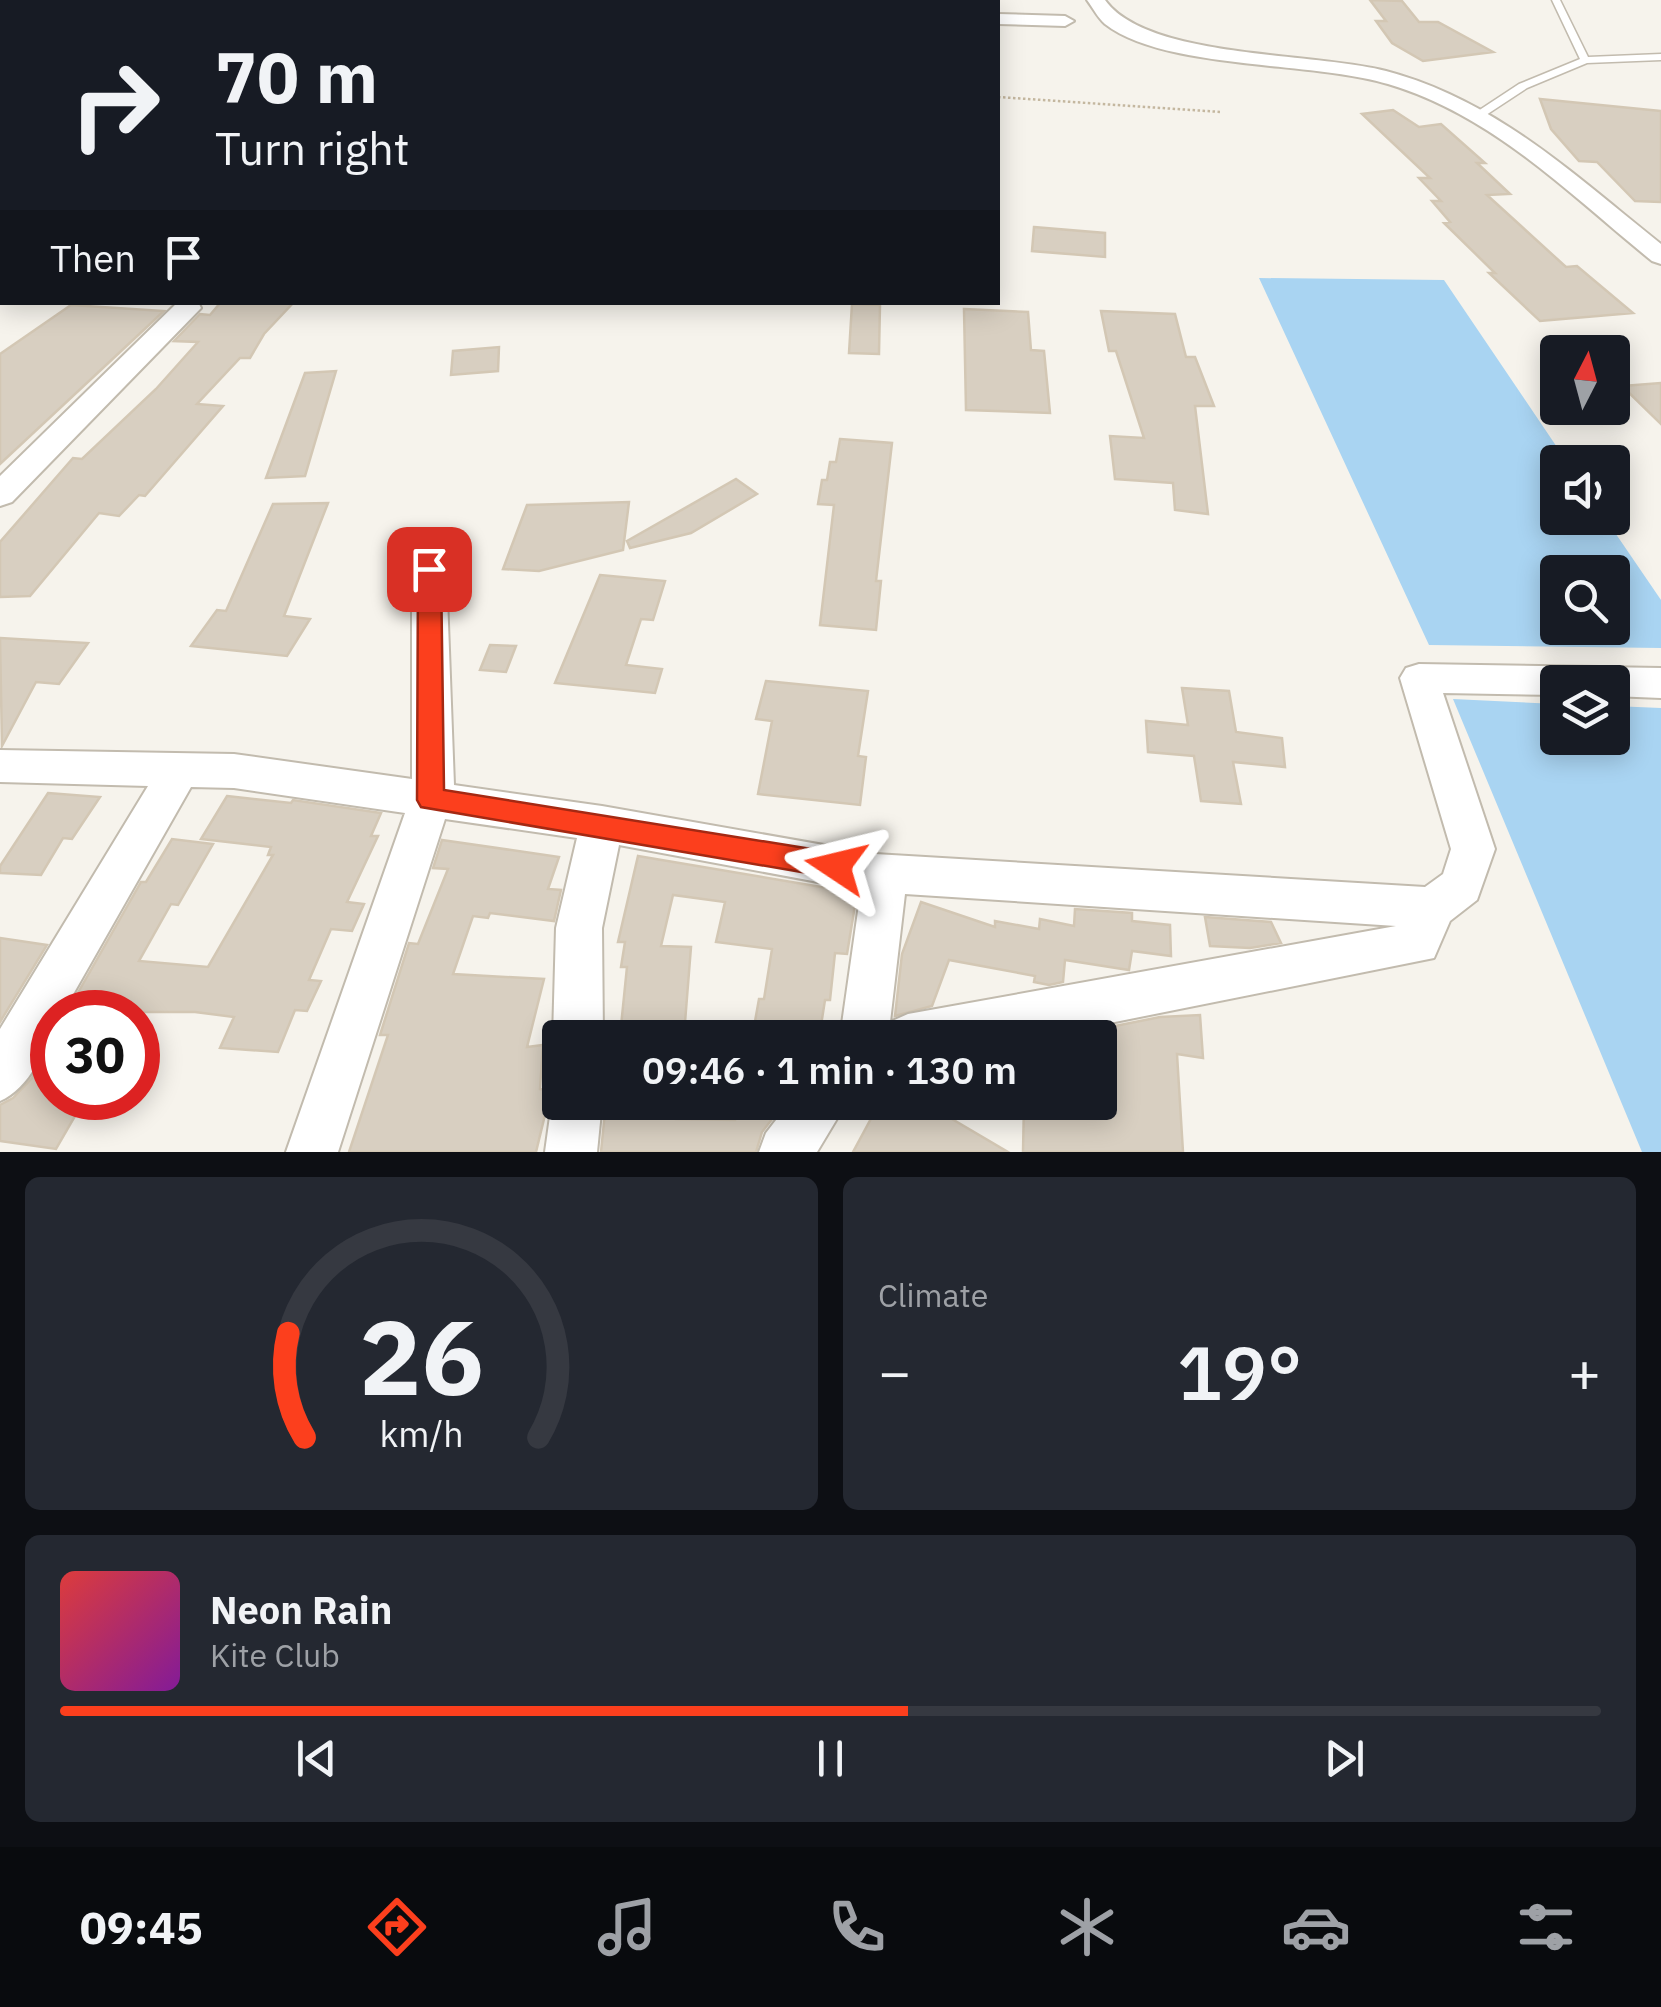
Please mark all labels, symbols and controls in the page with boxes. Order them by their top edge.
text: 70 m [215,31,378,122]
icon: right [50,40,180,170]
text: Turn right [215,119,410,177]
icon: arrive [156,230,211,285]
text: Then [50,233,136,282]
north arrow [1540,335,1630,425]
map controls [1540,335,1630,755]
button: sound [1540,445,1630,535]
pin [387,527,472,612]
icon: arrive [402,542,457,597]
button: search [1540,555,1630,645]
button: layers [1540,665,1630,755]
position arrow [784,814,888,918]
speed limit sign: 30 [30,990,160,1120]
text: 09:46 · 1 min · 130 m [642,1045,1017,1094]
text: Climate [878,1274,988,1316]
text: 26 [359,1288,484,1424]
text: 19° [1177,1323,1302,1421]
text: − [878,1336,911,1407]
text: + [1568,1336,1601,1407]
text: km/h [379,1410,464,1457]
text: Neon Rain [210,1585,392,1634]
text: Kite Club [210,1634,340,1676]
icon: previous [289,1731,344,1786]
icon: pause [803,1731,858,1786]
icon: next [1317,1731,1372,1786]
icon: directions [362,1892,432,1962]
icon: music [592,1892,662,1962]
icon: phone [822,1892,892,1962]
icon: climate [1052,1892,1122,1962]
icon: car [1281,1892,1351,1962]
icon: filters [1511,1892,1581,1962]
text: 09:45 [80,1898,203,1956]

